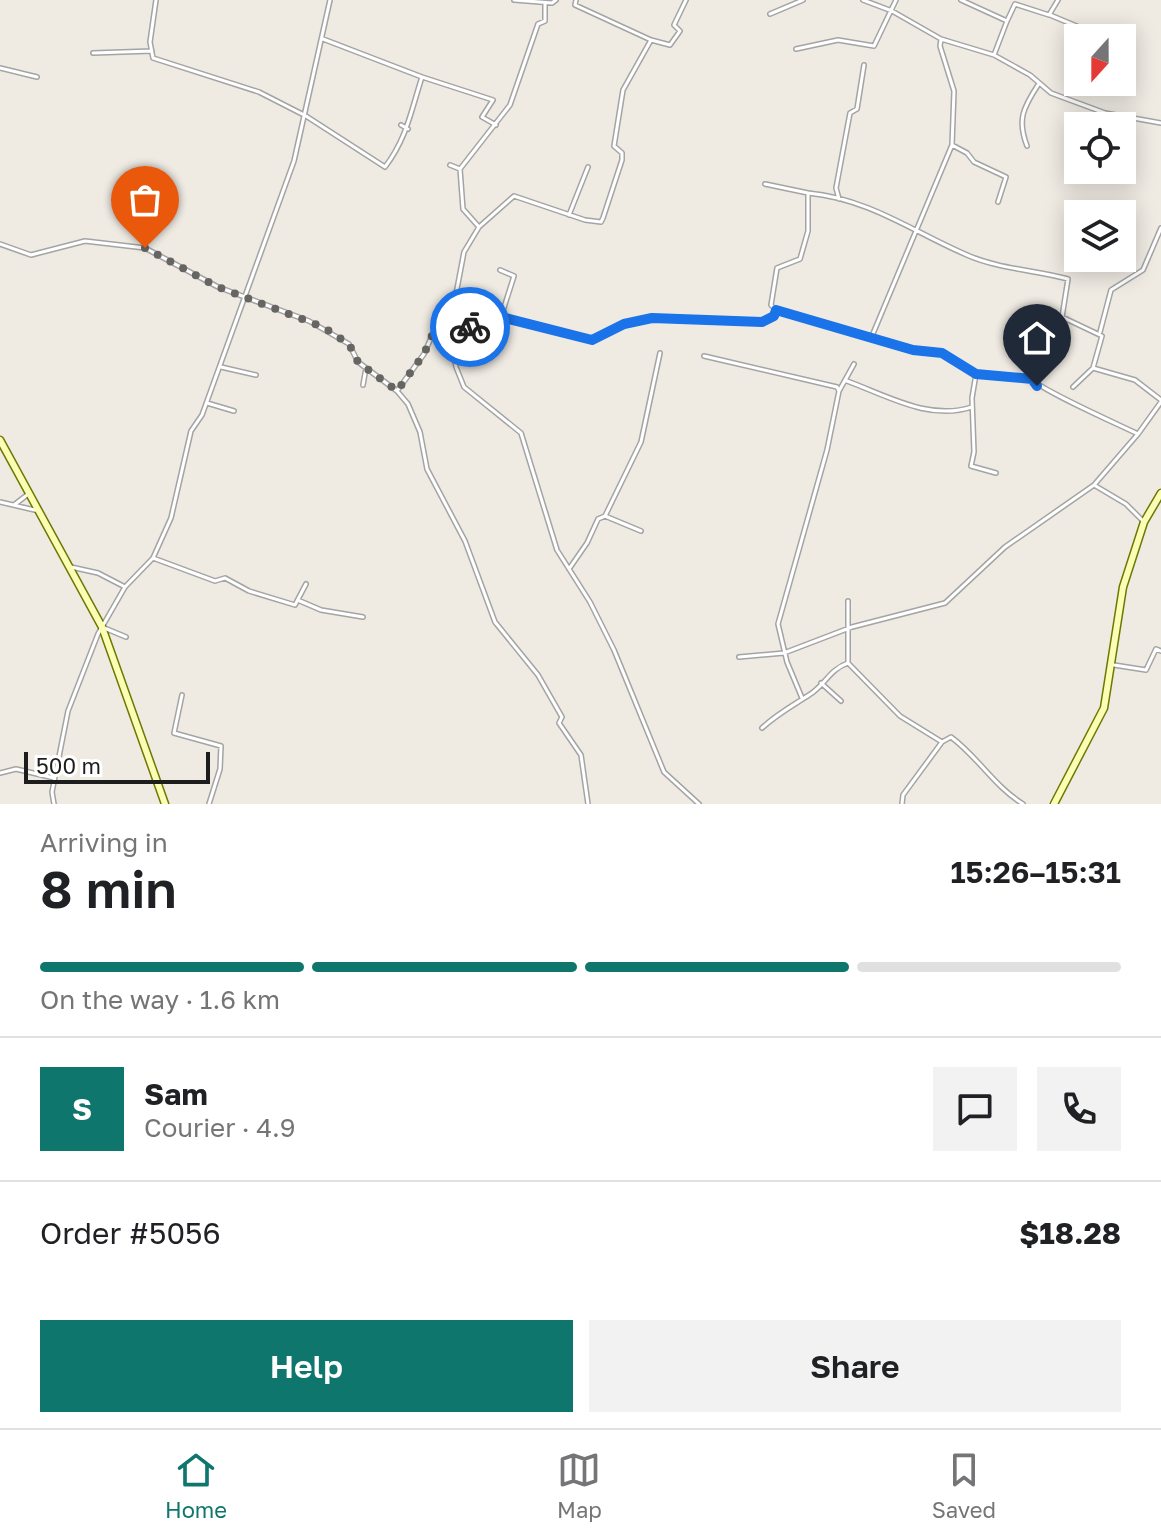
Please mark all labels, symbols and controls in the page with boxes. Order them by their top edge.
north arrow [1064,24,1136,96]
map controls [1064,24,1136,272]
button: locate [1064,112,1136,184]
pin [111,166,179,248]
icon: bag [123,178,167,222]
button: layers [1064,200,1136,272]
courier [430,287,510,367]
pin [1003,304,1071,386]
icon: bike [448,305,492,349]
icon: home [1015,316,1059,360]
scale bar [24,748,210,784]
text: 500 m [36,752,101,779]
text: Arriving in [40,827,168,858]
text: 15:26–15:31 [950,854,1121,890]
text: 8 min [40,857,177,919]
text: On the way · 1.6 km [40,984,280,1015]
button: chat [933,1067,1017,1151]
button: phone [1037,1067,1121,1151]
text: Sam [144,1076,208,1112]
text: S [72,1091,92,1127]
text: Courier · 4.9 [144,1112,296,1143]
text: Order #5056 [40,1215,221,1251]
text: $18.28 [1019,1215,1121,1251]
button: Help [40,1320,573,1412]
button: Share [589,1320,1121,1412]
tab: Home [165,1448,227,1523]
tab: Map [557,1448,602,1523]
tab: Saved [932,1448,996,1523]

